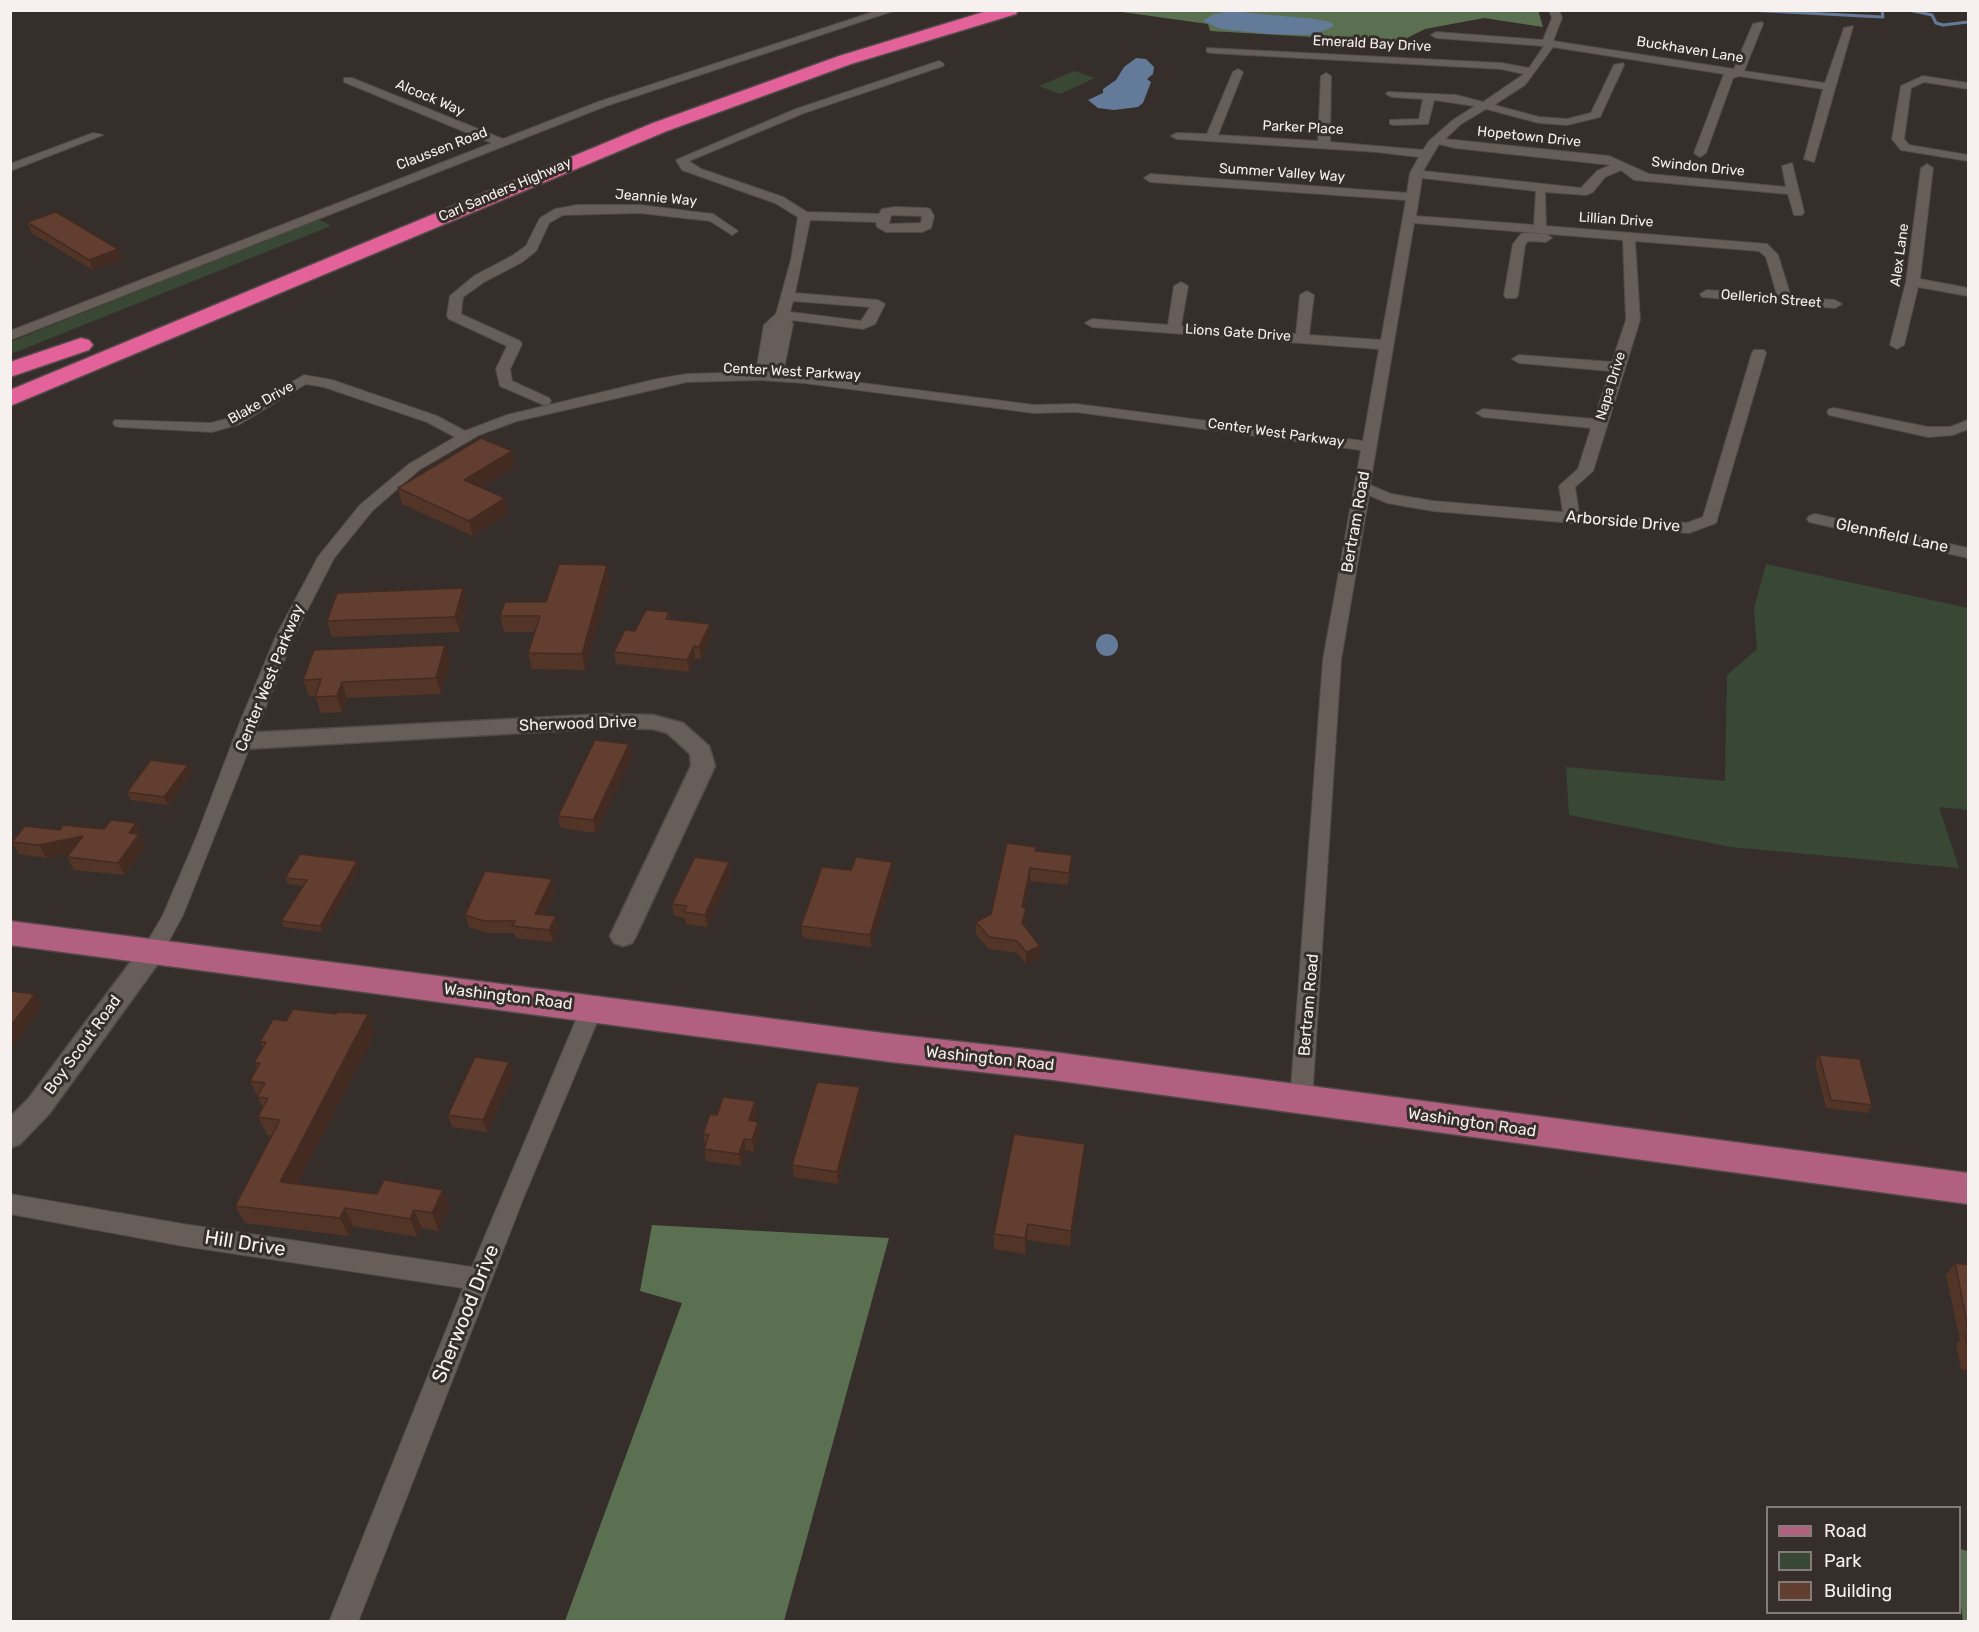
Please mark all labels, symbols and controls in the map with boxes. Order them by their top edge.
street label: Emerald Bay Drive [1312,33,1432,55]
street label: Buckhaven Lane [1635,33,1745,67]
street label: Alcock Way [393,76,467,120]
street label: Parker Place [1262,117,1344,139]
street label: Hopetown Drive [1476,123,1582,151]
street label: Claussen Road [394,124,490,174]
street label: Carl Sanders Highway [436,154,574,226]
street label: Swindon Drive [1650,154,1746,180]
street label: Summer Valley Way [1218,160,1346,186]
street label: Jeannie Way [614,186,698,210]
street label: Lillian Drive [1578,209,1654,231]
street label: Alex Lane [1887,222,1913,288]
street label: Oellerich Street [1720,286,1822,312]
street label: Lions Gate Drive [1185,321,1291,345]
street label: Napa Drive [1593,350,1629,422]
street label: Center West Parkway [723,360,861,384]
street label: Blake Drive [225,378,297,428]
street label: Center West Parkway [1207,415,1345,451]
street label: Bertram Road [1338,470,1374,574]
street label: Arborside Drive [1565,507,1681,537]
street label: Glennfield Lane [1834,515,1950,557]
street label: Center West Parkway [232,601,308,755]
street label: Sherwood Drive [519,712,637,736]
street label: Bertram Road [1295,953,1323,1057]
street label: Washington Road [443,980,573,1014]
street label: Boy Scout Road [41,992,125,1098]
street label: Washington Road [925,1043,1055,1075]
street label: Washington Road [1407,1104,1537,1142]
street label: Hill Drive [203,1226,287,1262]
street label: Sherwood Drive [427,1241,505,1387]
legend [1766,1506,1961,1614]
text: Road [1824,1520,1867,1542]
text: Park [1824,1550,1861,1572]
text: Building [1824,1580,1892,1602]

